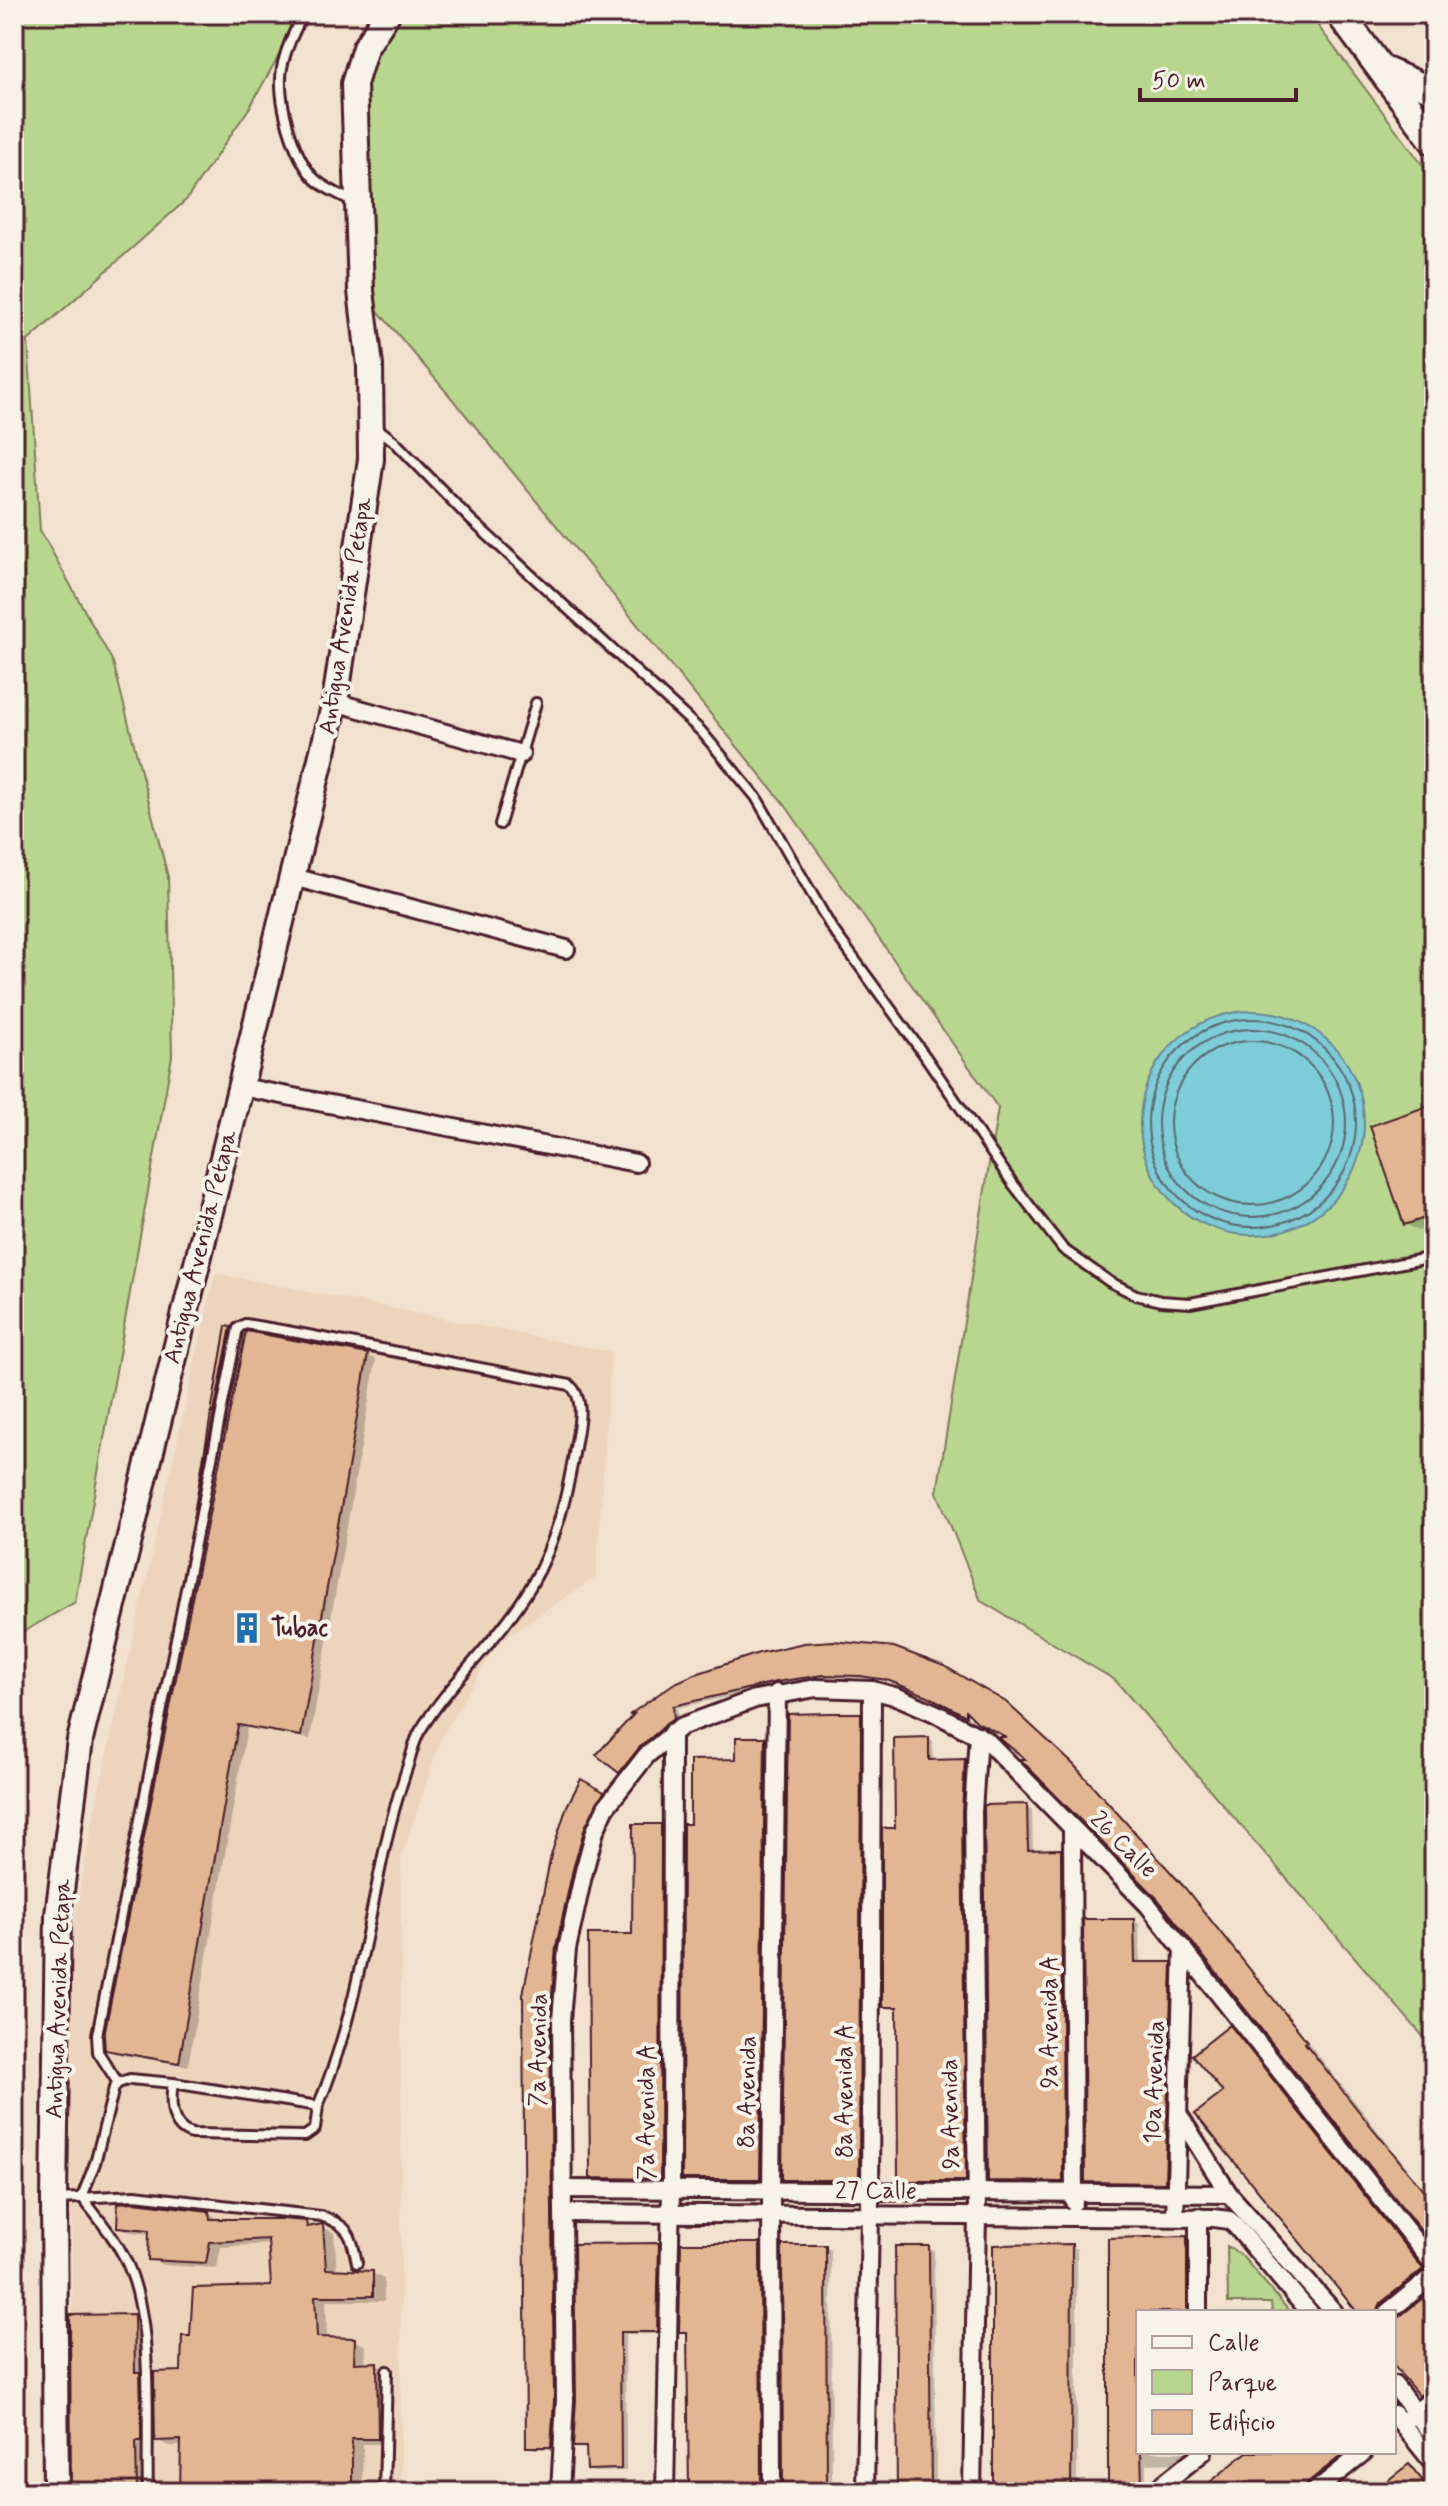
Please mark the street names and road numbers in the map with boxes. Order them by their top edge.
street label: Antigua Avenida Petapa [312,495,380,737]
street label: Antigua Avenida Petapa [157,1126,245,1367]
street label: 26 Calle [1083,1805,1163,1885]
street label: Antigua Avenida Petapa [39,1878,79,2119]
street label: 9a Avenida A [1035,1956,1066,2088]
street label: 7a Avenida [523,1993,555,2107]
street label: 10a Avenida [1137,2020,1173,2144]
street label: 8a Avenida A [830,2024,861,2158]
street label: 8a Avenida [732,2035,764,2149]
street label: 7a Avenida A [632,2044,663,2180]
street label: 9a Avenida [935,2058,967,2170]
street label: 27 Calle [835,2176,917,2207]

